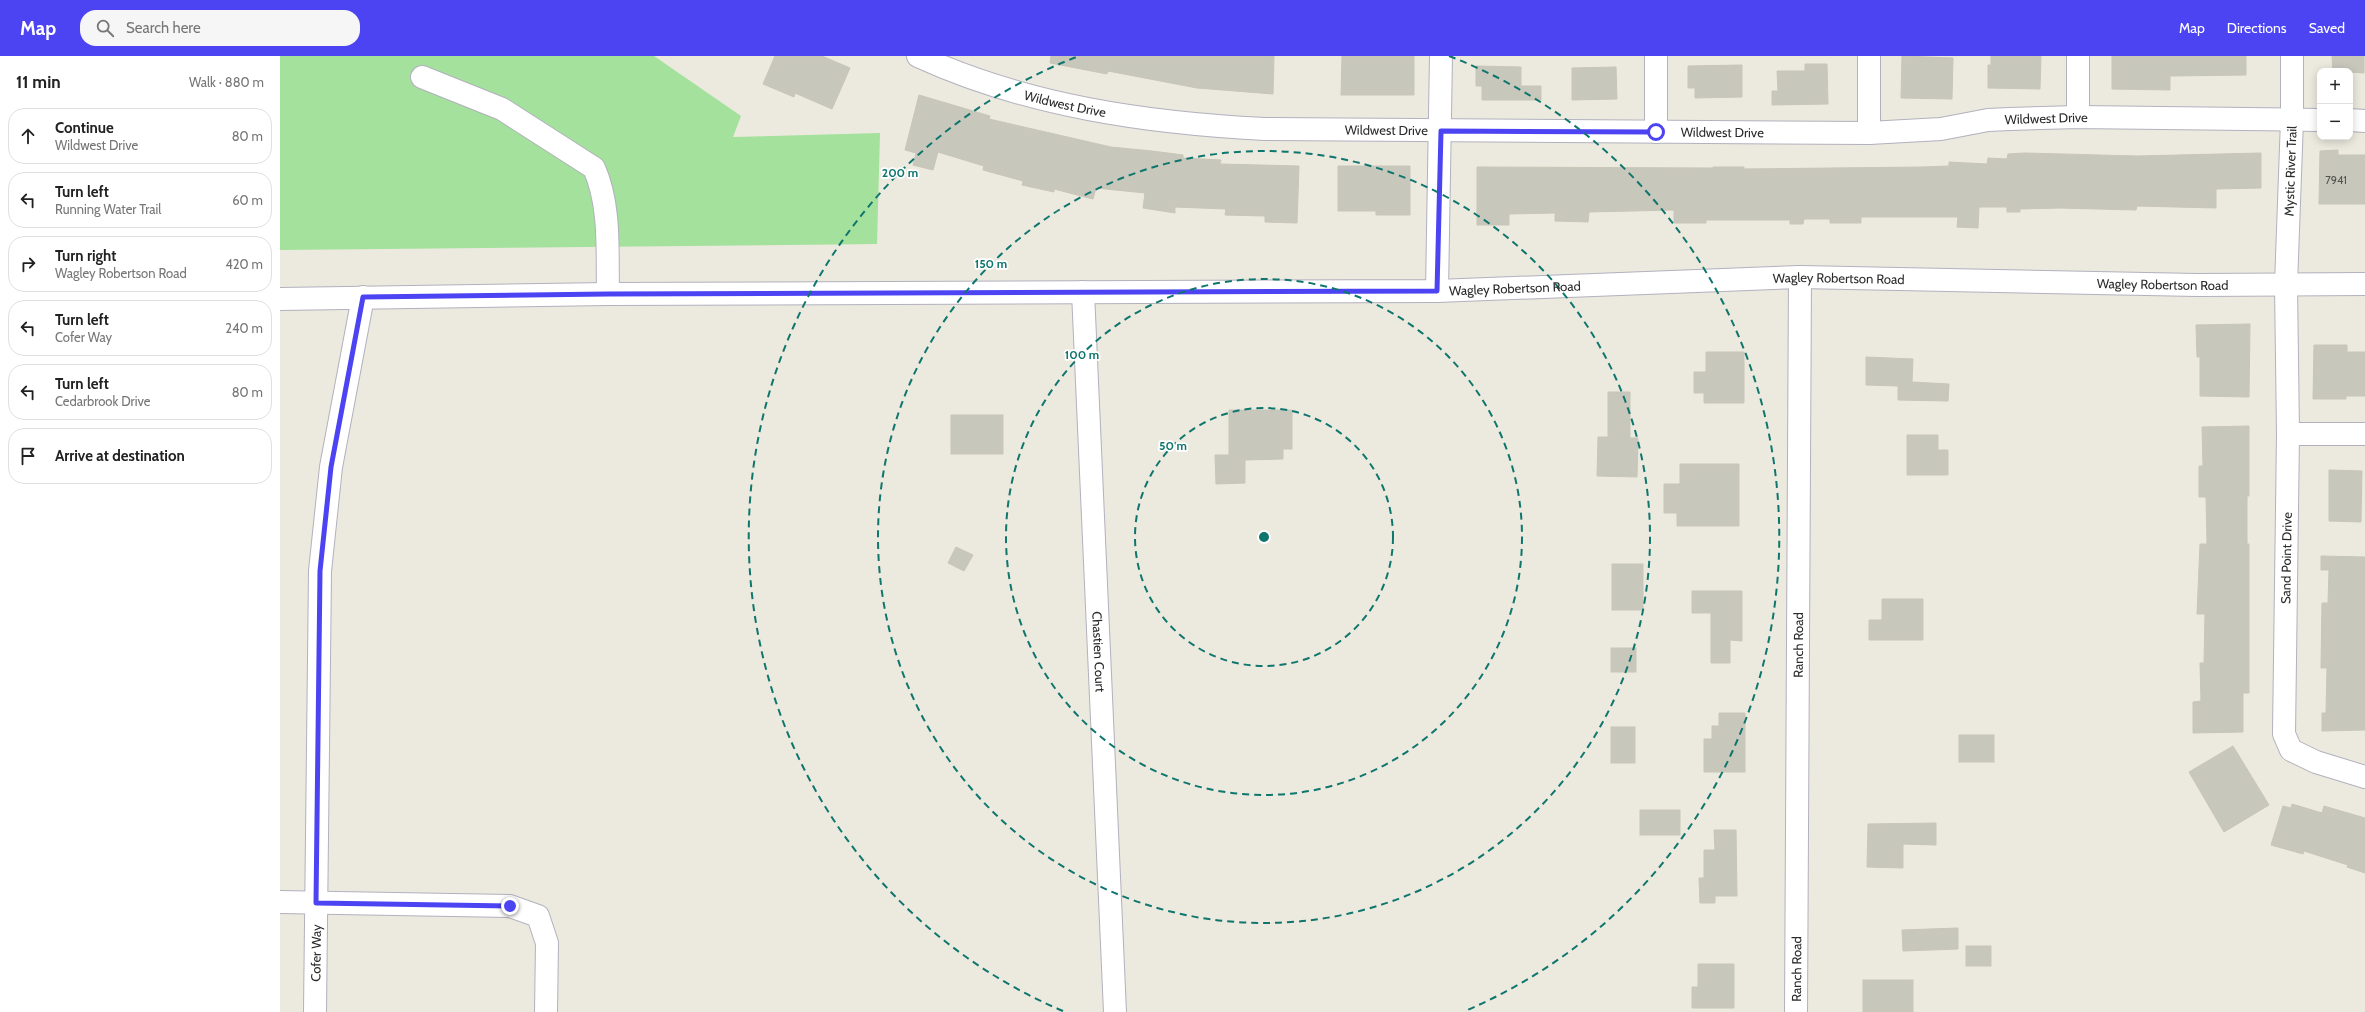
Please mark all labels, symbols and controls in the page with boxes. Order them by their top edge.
search box [80,10,360,46]
text: Map [20,17,56,40]
icon: search [94,17,116,39]
text: Search here [126,19,201,37]
text: Map [2179,19,2205,37]
text: Directions [2227,19,2287,37]
text: Saved [2309,19,2345,37]
map controls [2317,68,2353,140]
button: + [2317,68,2353,104]
text: 11 min [16,72,61,92]
text: Walk · 880 m [189,74,264,90]
street label: Wildwest Drive [1023,87,1108,120]
button: − [2317,104,2353,140]
street label: Wildwest Drive [2004,109,2088,127]
text: Continue [55,119,114,137]
street label: Wildwest Drive [1345,122,1428,138]
route start [1647,123,1665,141]
street label: Wildwest Drive [1681,124,1764,140]
icon: ahead [17,125,39,147]
street label: Mystic River Trail [2280,126,2300,216]
text: 80 m [232,128,263,144]
text: Wildwest Drive [55,137,138,153]
text: 200 m [882,165,918,180]
house number: 7941 [2325,173,2347,187]
text: Turn left [55,183,109,201]
icon: left [17,189,39,211]
text: 60 m [232,192,263,208]
text: Running Water Trail [55,201,161,217]
text: Turn right [55,247,116,265]
icon: right [17,253,39,275]
text: 420 m [225,256,263,272]
text: 150 m [975,256,1007,271]
text: Wagley Robertson Road [55,265,187,281]
street label: Wagley Robertson Road [1773,269,1905,287]
street label: Wagley Robertson Road [2097,275,2229,293]
street label: Wagley Robertson Road [1449,277,1581,299]
text: Turn left [55,311,109,329]
icon: left [17,317,39,339]
text: 240 m [225,320,263,336]
text: Cofer Way [55,329,112,345]
text: 100 m [1065,347,1099,362]
text: Turn left [55,375,109,393]
icon: left [17,381,39,403]
text: 80 m [232,384,263,400]
text: Cedarbrook Drive [55,393,150,409]
text: 50 m [1159,438,1187,453]
icon: arrive [17,445,39,467]
text: Arrive at destination [55,447,185,465]
street label: Sand Point Drive [2277,512,2295,604]
centre of rings [1257,530,1271,544]
street label: Chastien Court [1089,611,1109,693]
street label: Ranch Road [1790,612,1806,678]
route end [501,897,519,915]
street label: Cofer Way [307,924,324,982]
street label: Ranch Road [1788,936,1804,1002]

